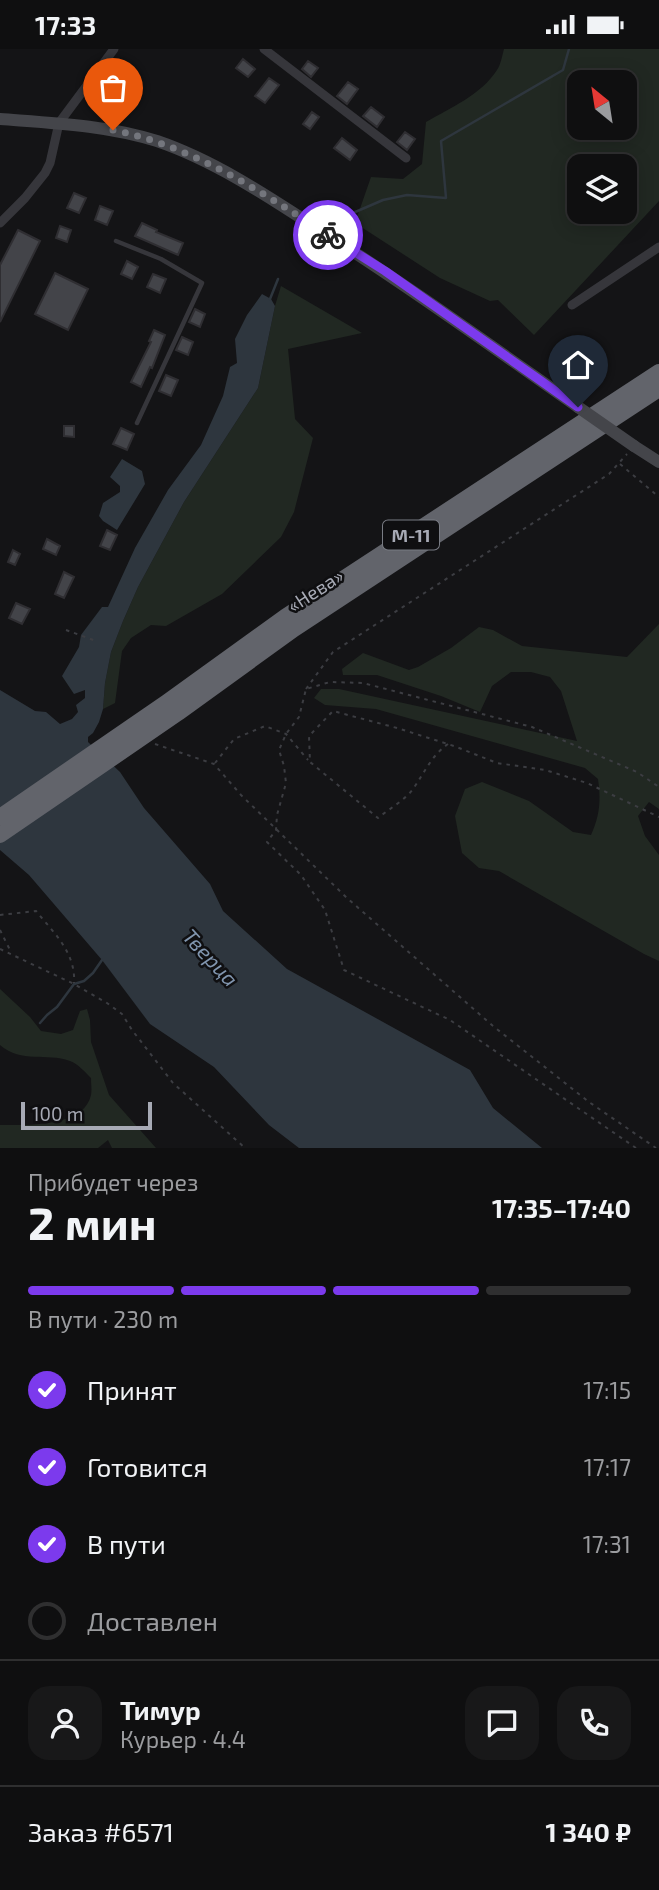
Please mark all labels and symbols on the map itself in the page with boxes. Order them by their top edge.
pin [83,58,143,130]
north arrow [567,70,637,140]
courier [293,200,363,270]
pin [548,335,608,407]
road number: М-11 [383,521,439,549]
street label: «Нева» [283,563,347,617]
water label: Тверца [178,923,244,991]
scale bar [21,1099,152,1131]

